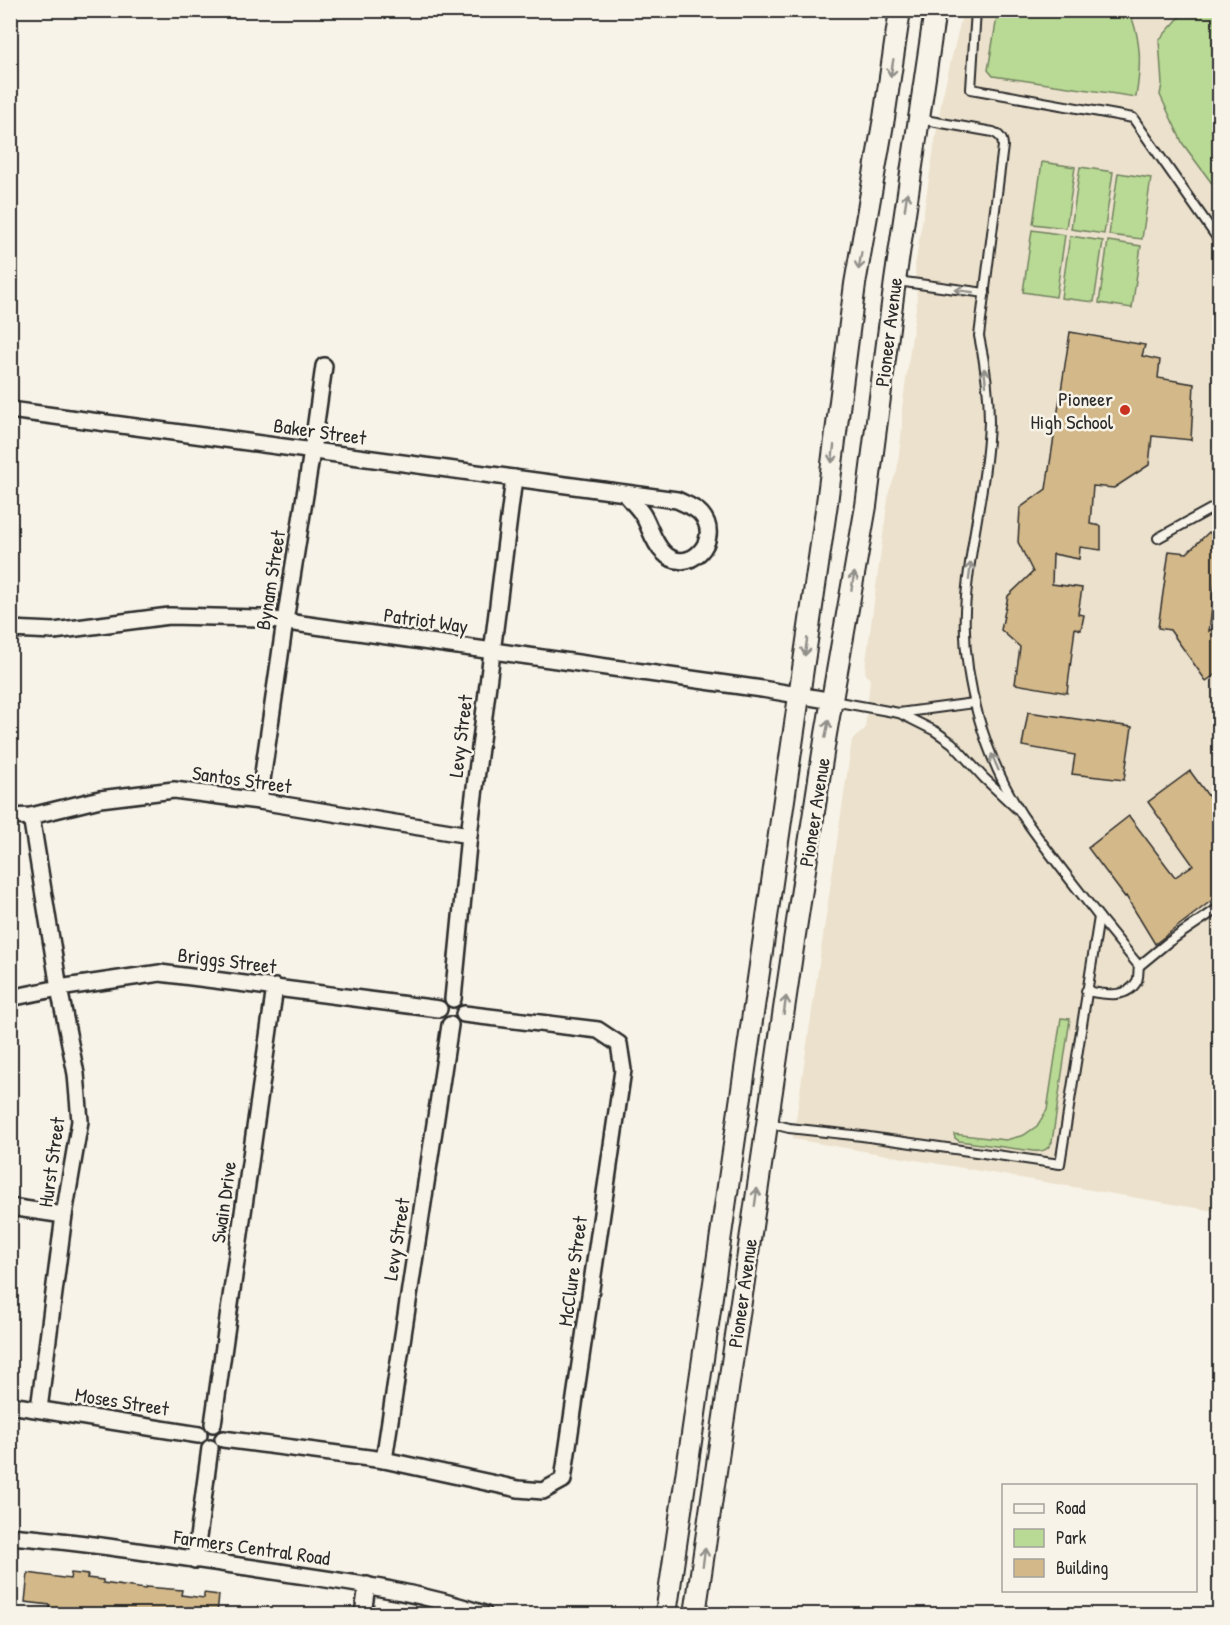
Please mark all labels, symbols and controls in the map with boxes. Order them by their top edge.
one-way arrow [886,58,897,78]
one-way arrow [901,192,912,212]
one-way arrow [854,250,865,270]
street label: Pioneer Avenue [868,276,908,388]
one-way arrow [955,285,975,296]
one-way arrow [979,368,990,388]
place label: Pioneer High School [1030,385,1114,435]
marker: Pioneer High School [1118,403,1132,417]
street label: Baker Street [272,411,369,451]
one-way arrow [828,443,839,463]
street label: Bynam Street [249,527,291,632]
one-way arrow [965,562,976,581]
one-way arrow [848,572,859,592]
street label: Patriot Way [382,601,470,639]
one-way arrow [800,637,811,656]
street label: Levy Street [442,692,479,779]
one-way arrow [822,719,833,739]
one-way arrow [989,753,1000,771]
street label: Pioneer Avenue [792,755,836,869]
street label: Santos Street [191,759,294,799]
street label: Briggs Street [176,941,279,980]
one-way arrow [779,995,790,1015]
street label: Hurst Street [31,1114,71,1209]
street label: Swain Drive [204,1159,242,1245]
one-way arrow [750,1188,761,1208]
street label: Levy Street [376,1195,416,1282]
street label: McClure Street [551,1213,593,1328]
street label: Pioneer Avenue [721,1237,763,1349]
street label: Moses Street [73,1380,172,1422]
legend [1002,1484,1197,1592]
text: Road [1056,1495,1086,1520]
street label: Farmers Central Road [171,1523,332,1571]
text: Park [1056,1525,1087,1550]
one-way arrow [698,1547,709,1567]
text: Building [1056,1555,1108,1580]

